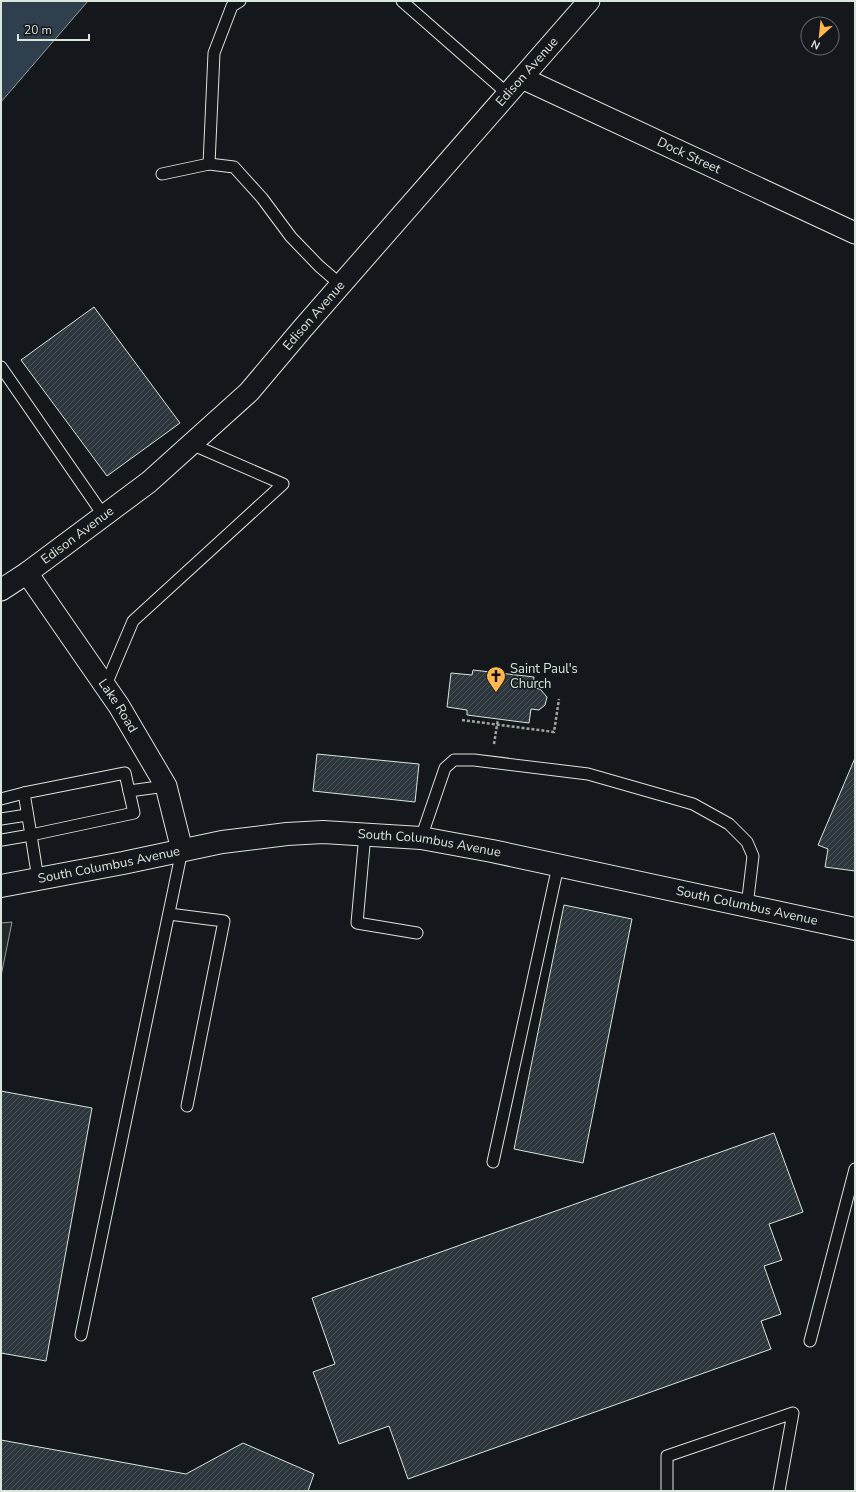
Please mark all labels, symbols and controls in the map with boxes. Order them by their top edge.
scale bar [18,16,89,42]
north arrow [800,16,840,56]
text: 20 m [24,22,52,38]
street label: Edison Avenue [492,33,562,110]
text: N [809,36,823,53]
street label: Dock Street [654,133,724,178]
street label: Edison Avenue [279,277,349,354]
street label: Edison Avenue [37,502,118,568]
place label: Saint Paul's Church [510,660,578,693]
church icon: Saint Paul's Church [485,665,507,693]
street label: Lake Road [94,675,142,736]
street label: South Columbus Avenue [357,825,503,862]
street label: South Columbus Avenue [36,842,182,888]
street label: South Columbus Avenue [674,882,819,930]

